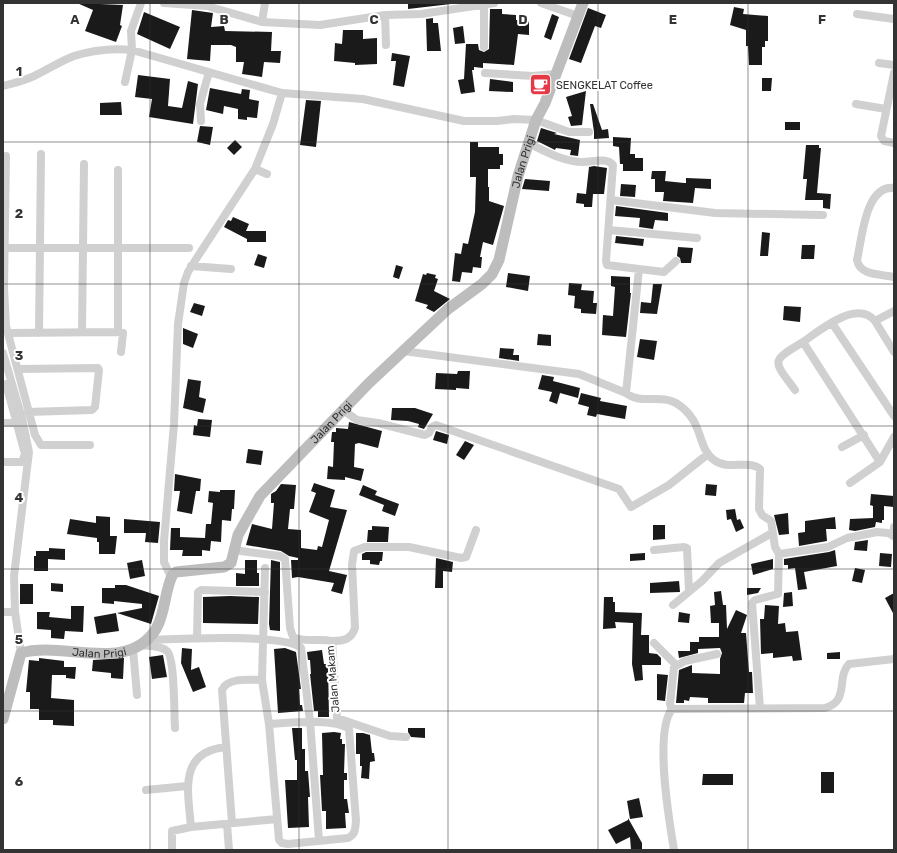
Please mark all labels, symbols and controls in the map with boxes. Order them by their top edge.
text: A [70,12,80,27]
text: B [219,12,229,27]
text: C [369,12,379,27]
text: D [518,12,528,27]
text: E [669,12,677,27]
text: F [818,12,826,27]
text: 1 [16,64,22,79]
cafe icon: SENGKELAT Coffee [527,72,553,98]
place label: SENGKELAT Coffee [556,79,653,92]
street label: Jalan Prigi [509,134,537,189]
text: 2 [15,206,23,221]
text: 3 [15,348,24,363]
street label: Jalan Prigi [308,398,355,446]
text: 4 [15,490,24,505]
text: 5 [15,632,23,647]
street label: Jalan Prigi [71,645,128,660]
street label: Jalan Makam [324,645,342,713]
text: 6 [15,774,24,789]

